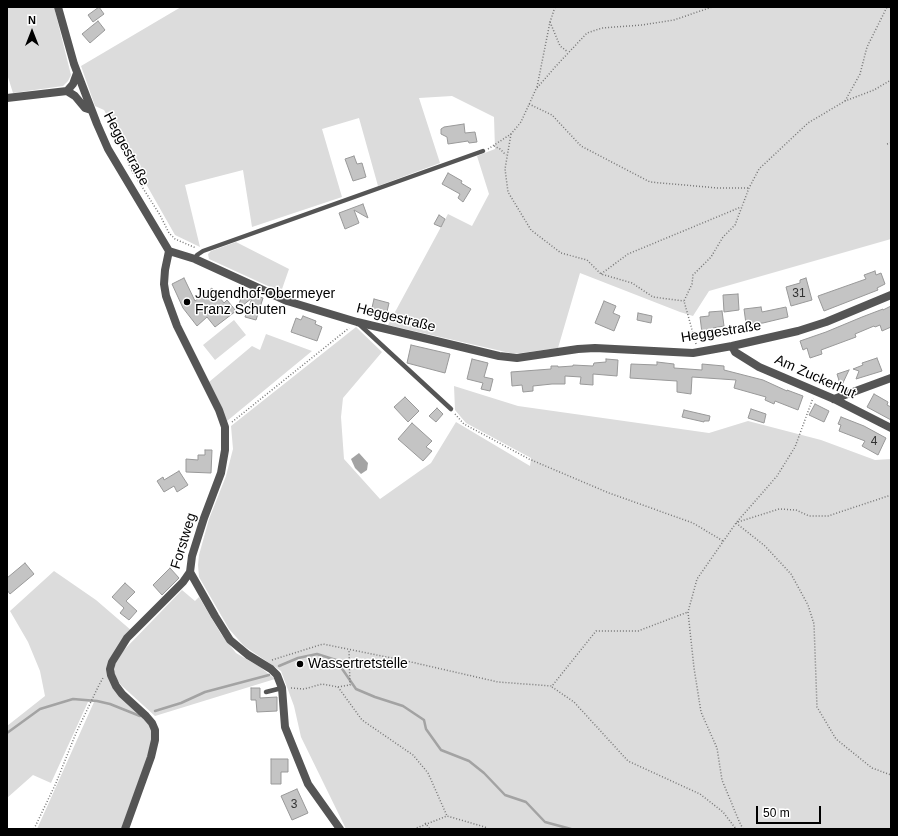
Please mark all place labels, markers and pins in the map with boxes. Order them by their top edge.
place label: Jugendhof-Obermeyer Franz Schuten [195,286,335,318]
marker: Jugendhof-Obermeyer Franz Schuten [182,297,192,307]
place label: Wassertretstelle [308,656,408,672]
marker: Wassertretstelle [295,659,305,669]

